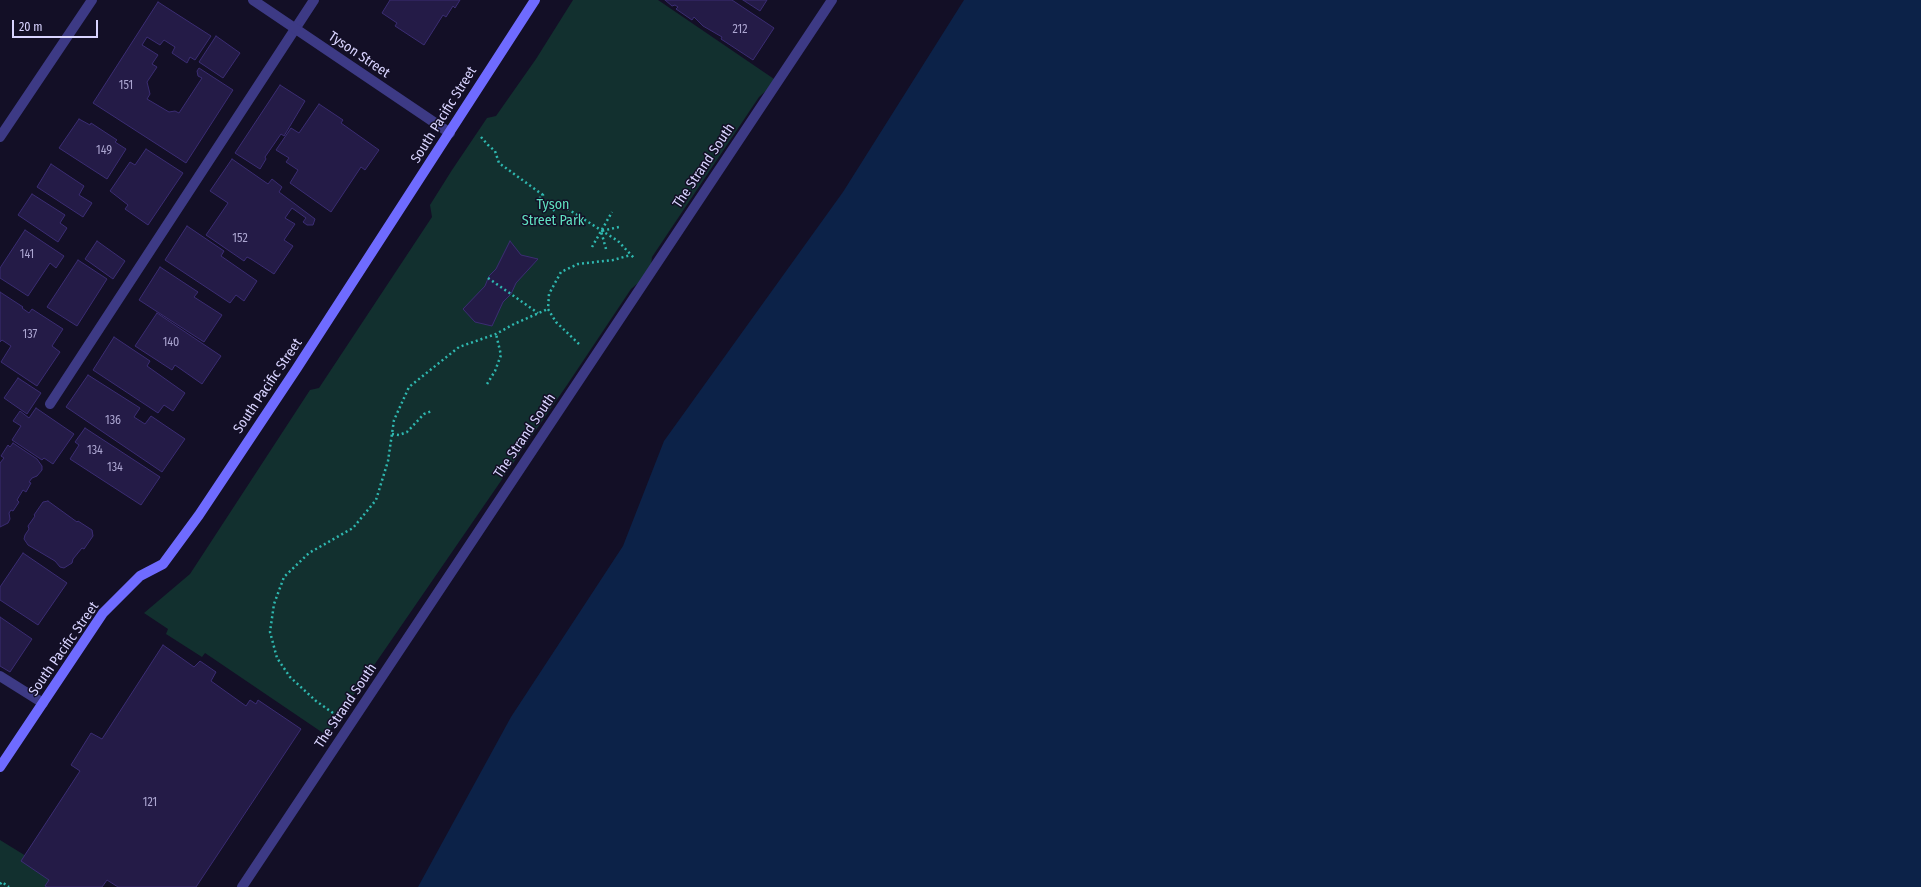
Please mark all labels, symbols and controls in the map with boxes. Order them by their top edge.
scale bar [14,12,100,38]
text: 20 m [19,20,43,34]
house number: 212 [733,23,747,37]
street label: Tyson Street [325,28,393,82]
street label: South Pacific Street [407,64,481,166]
house number: 151 [119,79,133,93]
street label: The Strand South [669,120,739,212]
house number: 149 [96,144,112,158]
park label: Tyson Street Park [522,197,584,230]
house number: 152 [232,232,248,246]
house number: 141 [20,248,34,262]
house number: 137 [23,328,37,342]
street label: South Pacific Street [230,335,306,437]
house number: 140 [163,336,179,350]
street label: The Strand South [490,390,560,482]
house number: 136 [105,414,121,428]
house number: 134 [87,444,103,458]
house number: 134 [107,461,123,475]
street label: South Pacific Street [25,599,103,699]
street label: The Strand South [311,660,381,752]
house number: 121 [143,796,157,810]

